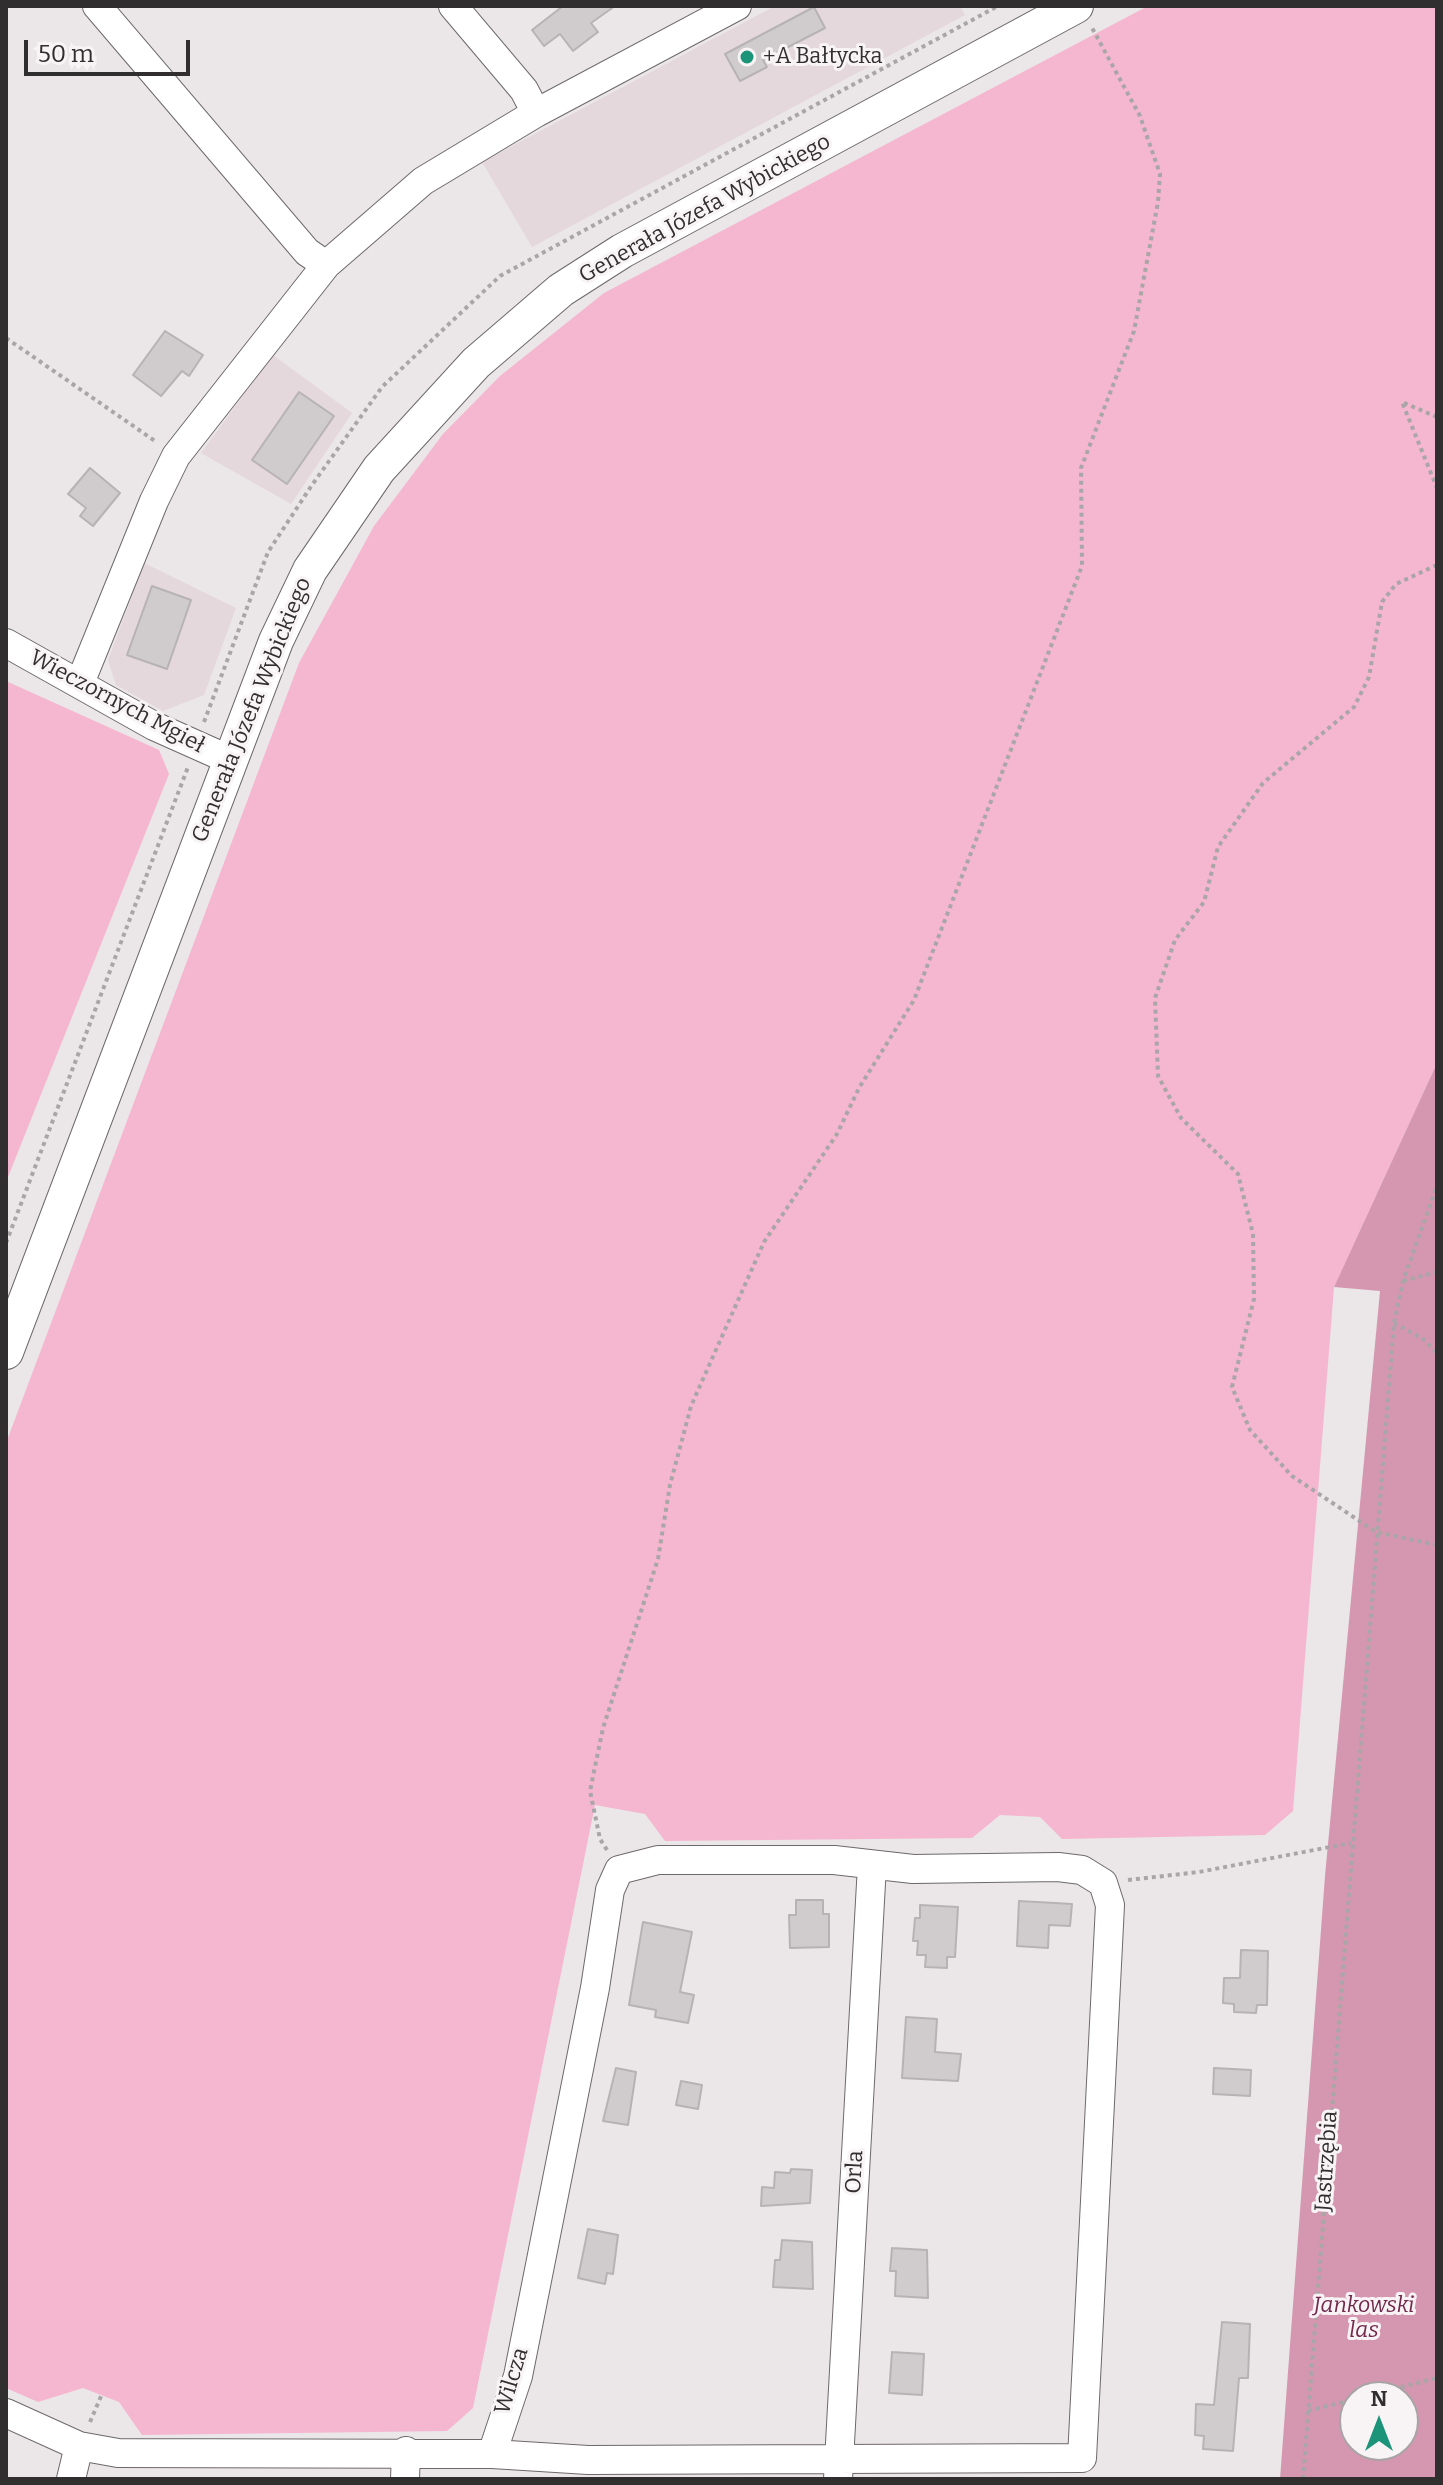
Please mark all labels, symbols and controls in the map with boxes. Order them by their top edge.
scale bar [28,24,194,74]
text: 50 m [38,40,94,68]
place label: +A Bałtycka [763,44,882,70]
marker: +A Bałtycka [738,48,756,66]
street label: Generała Józefa Wybickiego [575,129,835,289]
street label: Generała Józefa Wybickiego [187,574,317,846]
street label: Wieczornych Mgieł [25,645,209,759]
street label: Jastrzębia [1310,2110,1344,2212]
street label: Orla [841,2150,869,2194]
park label: Jankowski las [1314,2293,1414,2344]
street label: Wilcza [489,2344,535,2418]
north arrow [1339,2381,1419,2461]
text: N [1371,2385,1387,2412]

